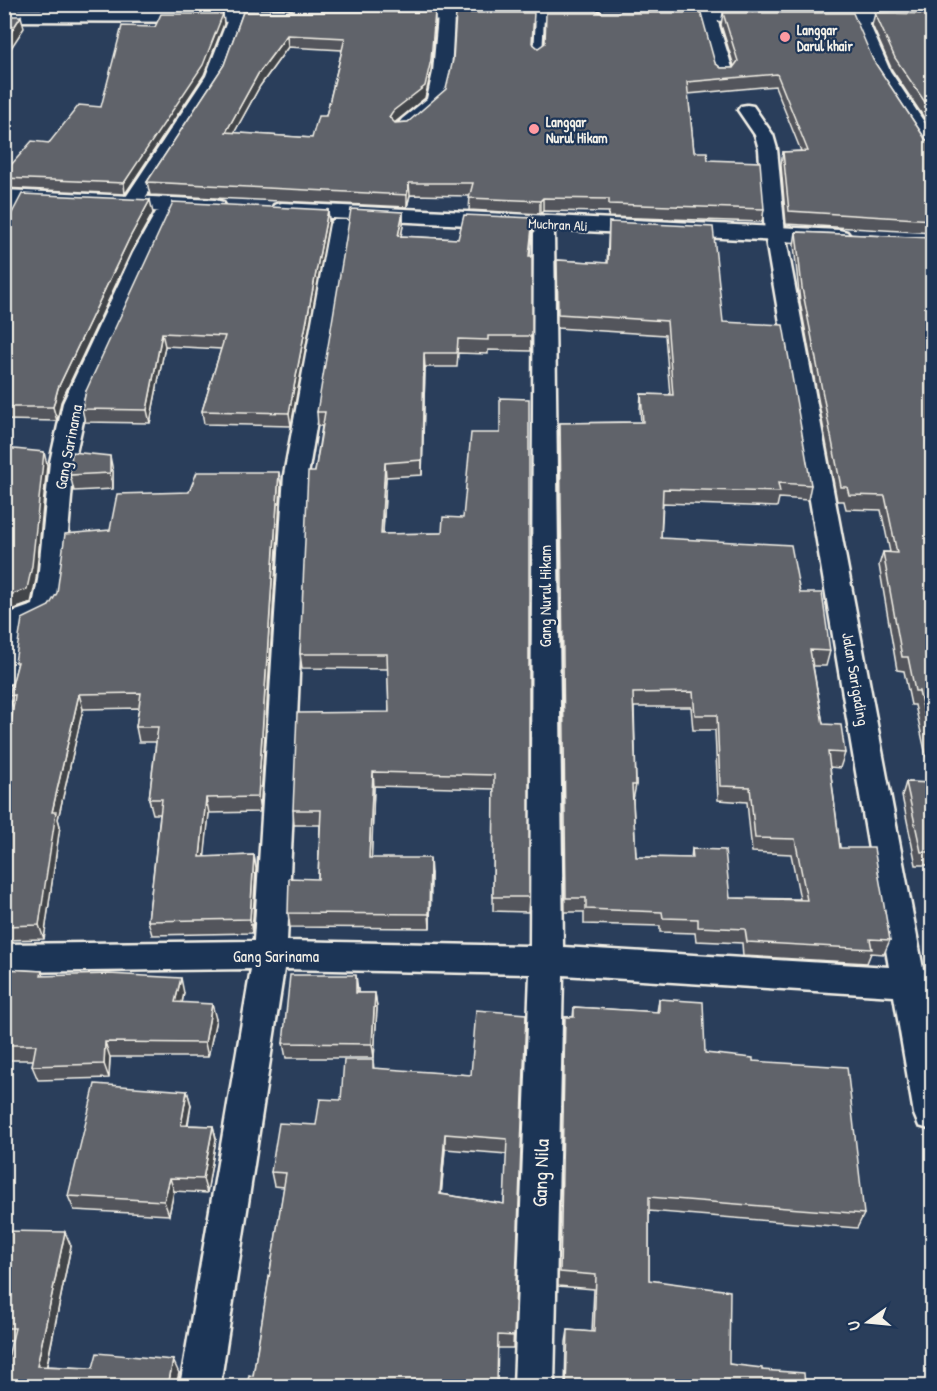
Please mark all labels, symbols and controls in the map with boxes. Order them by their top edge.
place label: Langgar Darul khair [797,20,853,55]
marker: Langgar Darul khair [778,30,792,44]
place label: Langgar Nurul Hikam [546,112,608,147]
marker: Langgar Nurul Hikam [527,122,541,136]
street label: Muchran Ali [528,213,588,235]
street label: Gang Sarinama [49,403,87,491]
street label: Gang Nurul Hikam [534,545,556,647]
street label: Jalan Sarigading [837,631,875,727]
street label: Gang Sarinama [233,945,319,967]
street label: Gang Nila [525,1138,555,1208]
north arrow [838,1292,898,1352]
text: U [842,1319,865,1333]

